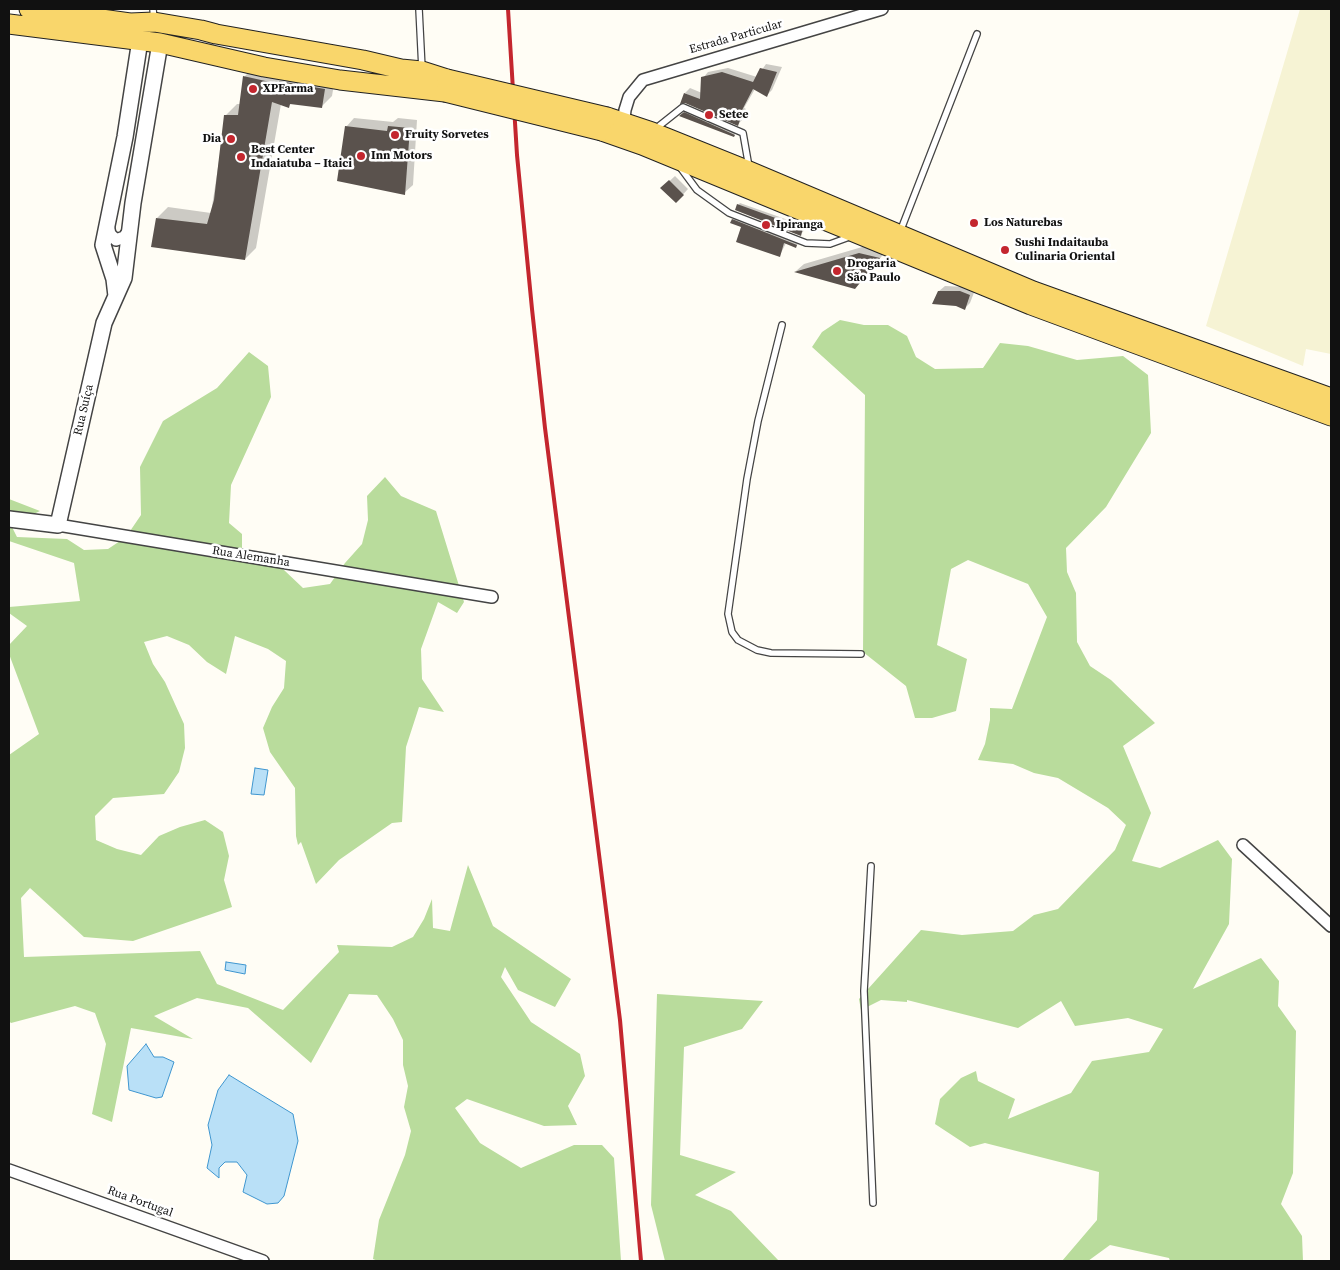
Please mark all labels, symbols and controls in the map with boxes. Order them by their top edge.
street label: Estrada Particular [688,17,784,57]
place label: XPFarma [263,82,313,96]
marker: XPFarma [247,83,259,95]
place label: Setee [719,108,749,122]
marker: Setee [703,109,715,121]
place label: Fruity Sorvetes [405,128,489,142]
marker: Fruity Sorvetes [389,129,401,141]
place label: Dia [202,132,221,146]
marker: Dia [225,133,237,145]
place label: Best Center Indaiatuba – Itaici [251,143,352,171]
place label: Inn Motors [371,149,432,163]
marker: Inn Motors [355,150,367,162]
marker: Best Center Indaiatuba – Itaici [235,151,247,163]
place label: Los Naturebas [984,216,1062,230]
marker: Los Naturebas [968,217,980,229]
place label: Ipiranga [776,218,823,232]
marker: Ipiranga [760,219,772,231]
place label: Sushi Indaitauba Culinaria Oriental [1015,236,1115,264]
marker: Sushi Indaitauba Culinaria Oriental [999,244,1011,256]
place label: Drogaria São Paulo [847,257,901,285]
marker: Drogaria São Paulo [831,265,843,277]
street label: Rua Suíça [71,383,97,437]
street label: Rua Alemanha [211,544,291,570]
street label: Rua Portugal [105,1183,175,1221]

